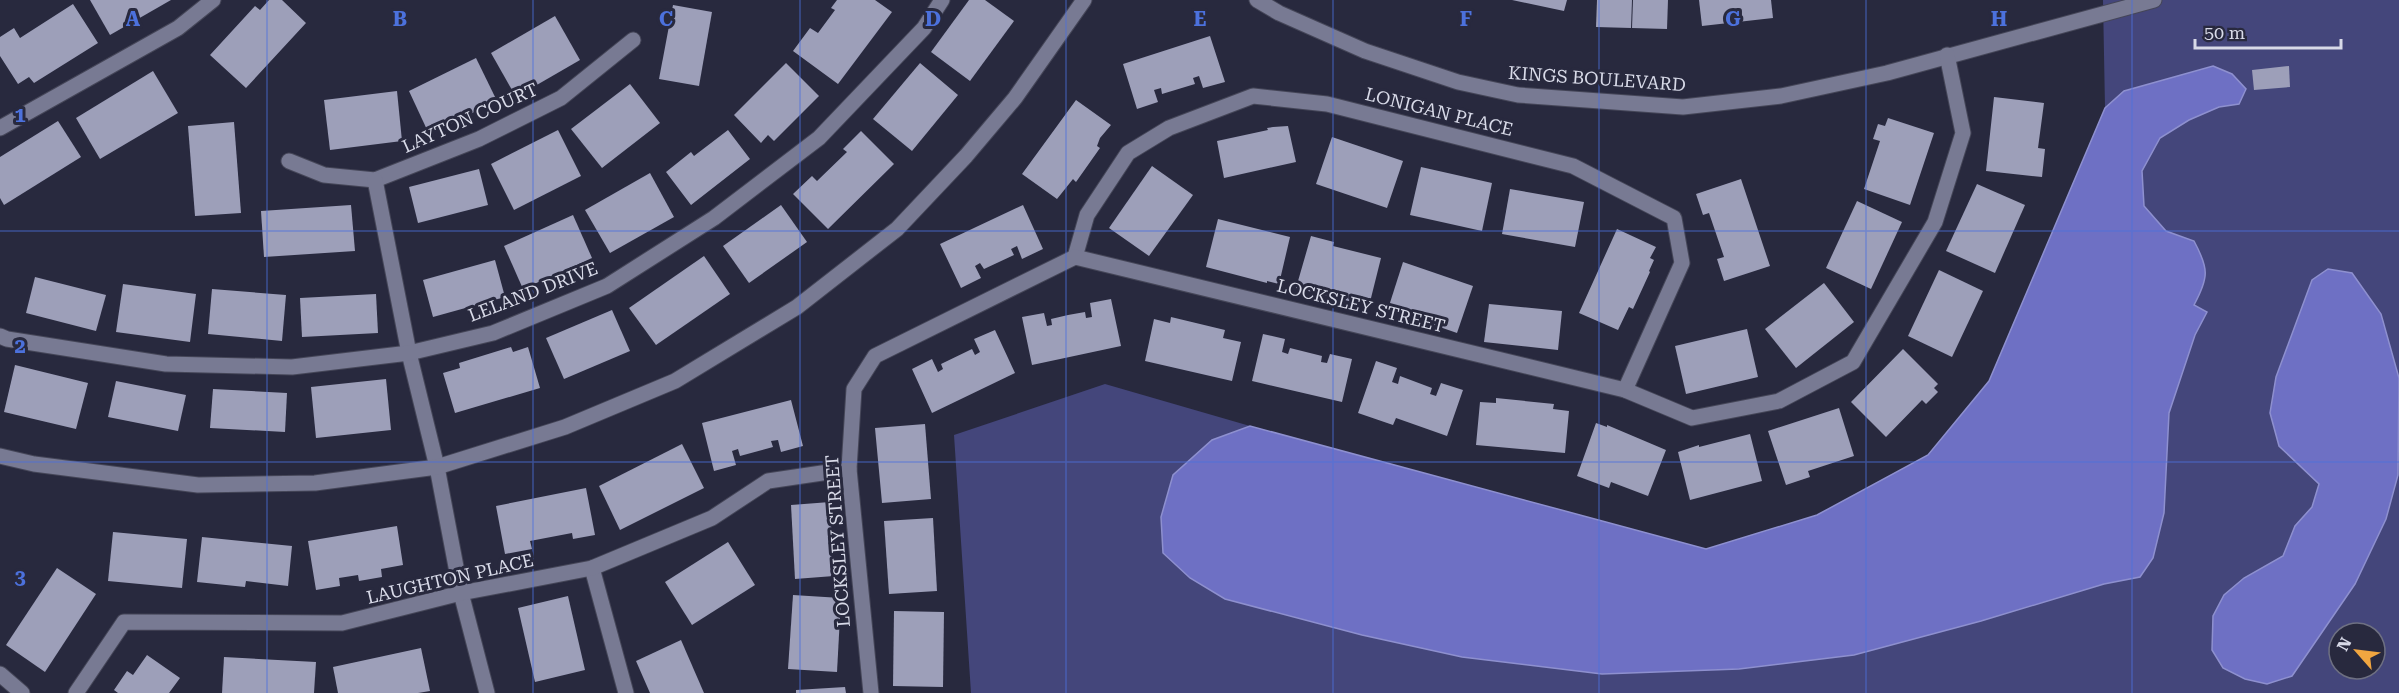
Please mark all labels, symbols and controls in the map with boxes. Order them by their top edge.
text: A [126,7,141,31]
text: B [393,7,407,31]
text: C [659,7,673,31]
text: D [925,7,941,31]
text: E [1194,7,1207,31]
text: F [1460,7,1472,31]
text: G [1725,7,1741,31]
text: H [1991,7,2007,31]
scale bar [2195,12,2340,50]
text: 50 m [2204,22,2245,43]
street label: KINGS BOULEVARD [1508,62,1687,95]
street label: LAYTON COURT [399,78,541,157]
street label: LONIGAN PLACE [1363,83,1515,140]
text: 1 [14,103,26,127]
street label: LELAND DRIVE [465,257,600,326]
street label: LOCKSLEY STREET [1275,274,1447,337]
text: 2 [14,334,26,358]
street label: LOCKSLEY STREET [821,454,854,628]
street label: LAUGHTON PLACE [364,549,535,608]
text: 3 [14,565,26,589]
north arrow [2327,621,2387,681]
text: N [2333,634,2355,654]

